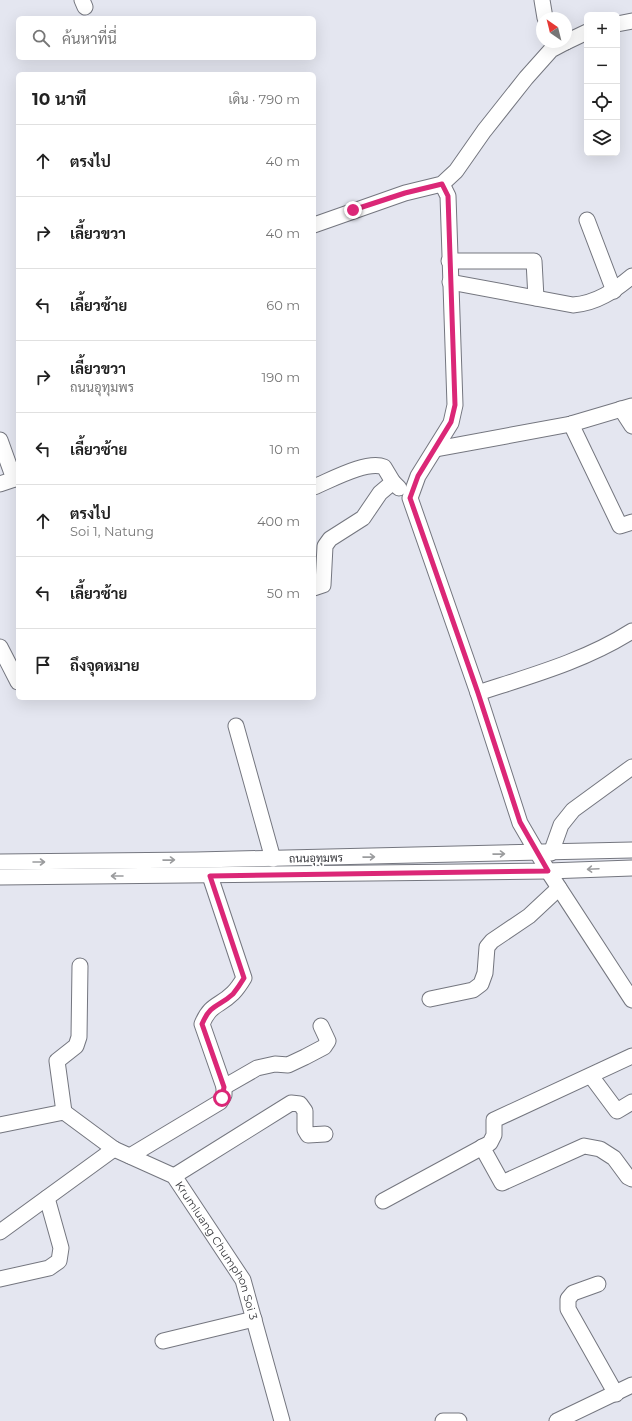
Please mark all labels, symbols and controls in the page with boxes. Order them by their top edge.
north arrow [536,12,572,48]
map controls [584,12,620,156]
button: + [584,12,620,48]
search box [16,16,316,60]
icon: search [30,27,52,49]
text: ค้นหาที่นี่ [62,29,117,48]
button: − [584,48,620,84]
button: locate [584,84,620,120]
text: 10 นาที [32,89,86,109]
text: เดิน · 790 m [229,91,300,107]
button: layers [584,120,620,156]
icon: ahead [32,150,54,172]
text: ตรงไป [70,152,111,171]
text: 40 m [266,153,300,169]
route end [344,201,362,219]
icon: right [32,222,54,244]
text: เลี้ยวขวา [70,224,126,243]
text: 40 m [266,225,300,241]
icon: left [32,294,54,316]
text: เลี้ยวซ้าย [70,296,127,315]
text: 60 m [266,297,300,313]
text: เลี้ยวขวา [70,359,126,378]
icon: right [32,366,54,388]
text: 190 m [262,369,300,385]
text: ถนนอุทุมพร [70,379,134,395]
icon: left [32,438,54,460]
text: เลี้ยวซ้าย [70,440,127,459]
text: 10 m [270,441,300,457]
text: ตรงไป [70,504,111,523]
icon: ahead [32,510,54,532]
text: 400 m [257,513,300,529]
text: Soi 1, Natung [70,523,154,539]
icon: left [32,582,54,604]
text: เลี้ยวซ้าย [70,584,127,603]
text: 50 m [267,585,300,601]
icon: arrive [32,654,54,676]
text: ถึงจุดหมาย [70,656,140,675]
one-way arrow [492,850,505,858]
street label: ถนนอุทุมพร [289,851,343,867]
one-way arrow [362,853,375,860]
one-way arrow [162,857,175,864]
one-way arrow [32,858,45,866]
one-way arrow [587,866,600,873]
one-way arrow [111,872,124,880]
route start [213,1089,231,1107]
street label: Krumluang Chumphon Soi 3 [172,1178,261,1321]

